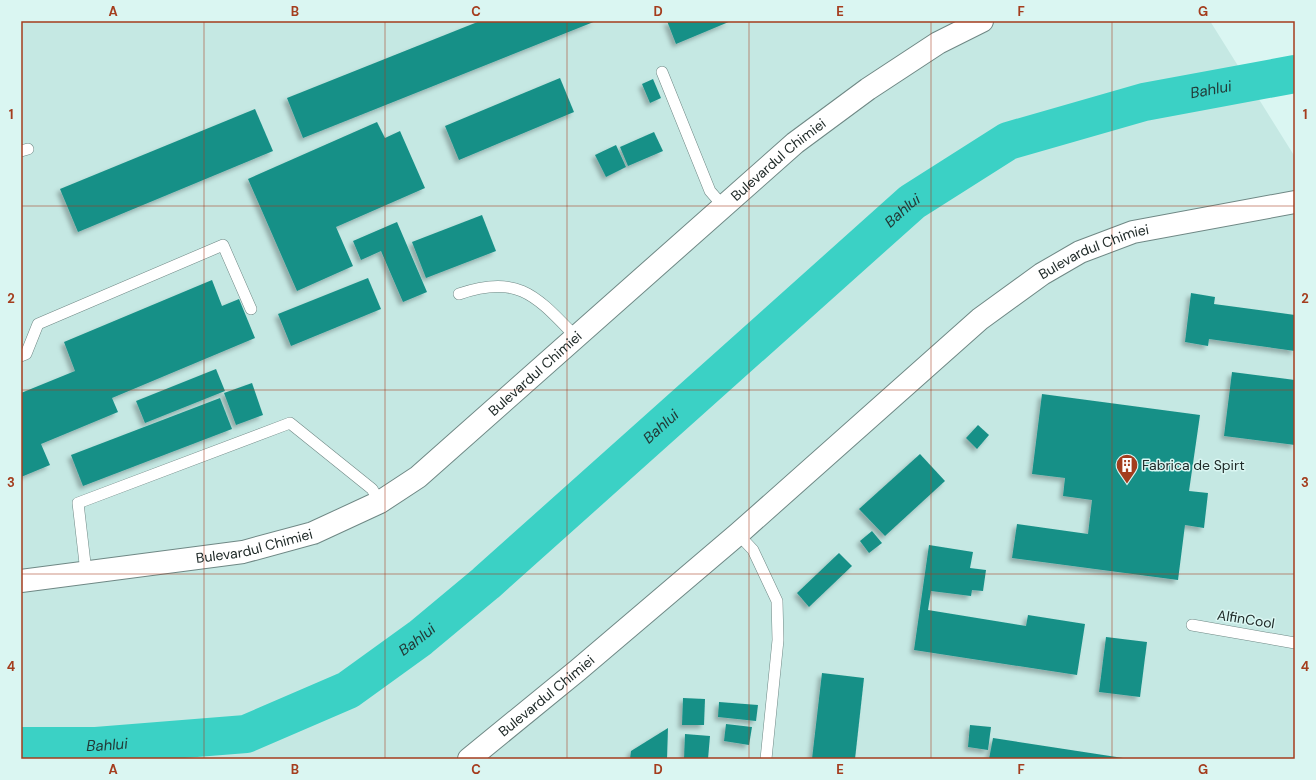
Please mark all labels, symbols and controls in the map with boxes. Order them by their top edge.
text: A [108,3,118,20]
text: B [291,3,299,20]
text: C [471,3,481,20]
text: D [653,3,663,20]
text: E [836,3,844,20]
text: F [1017,3,1025,20]
text: G [1198,3,1208,20]
water label: Bahlui [1189,76,1233,103]
text: 1 [9,106,13,123]
text: 1 [1303,106,1307,123]
street label: Bulevardul Chimiei [727,114,829,205]
water label: Bahlui [880,189,924,232]
street label: Bulevardul Chimiei [1035,220,1150,283]
text: 2 [7,290,15,307]
text: 2 [1301,290,1309,307]
street label: Bulevardul Chimiei [484,327,586,420]
water label: Bahlui [639,405,683,448]
building icon: Fabrica de Spirt [1114,452,1140,485]
place label: Fabrica de Spirt [1142,456,1245,474]
text: 3 [7,474,15,491]
text: 3 [1301,474,1309,491]
street label: Bulevardul Chimiei [195,525,315,567]
street label: AlfinCool [1216,606,1276,632]
water label: Bahlui [395,619,440,660]
street label: Bulevardul Chimiei [495,651,598,740]
text: 4 [7,658,15,675]
text: 4 [1301,658,1309,675]
water label: Bahlui [86,733,129,756]
text: A [108,761,118,778]
text: B [291,761,299,778]
text: C [471,761,481,778]
text: D [653,761,663,778]
text: E [836,761,844,778]
text: F [1017,761,1025,778]
text: G [1198,761,1208,778]

